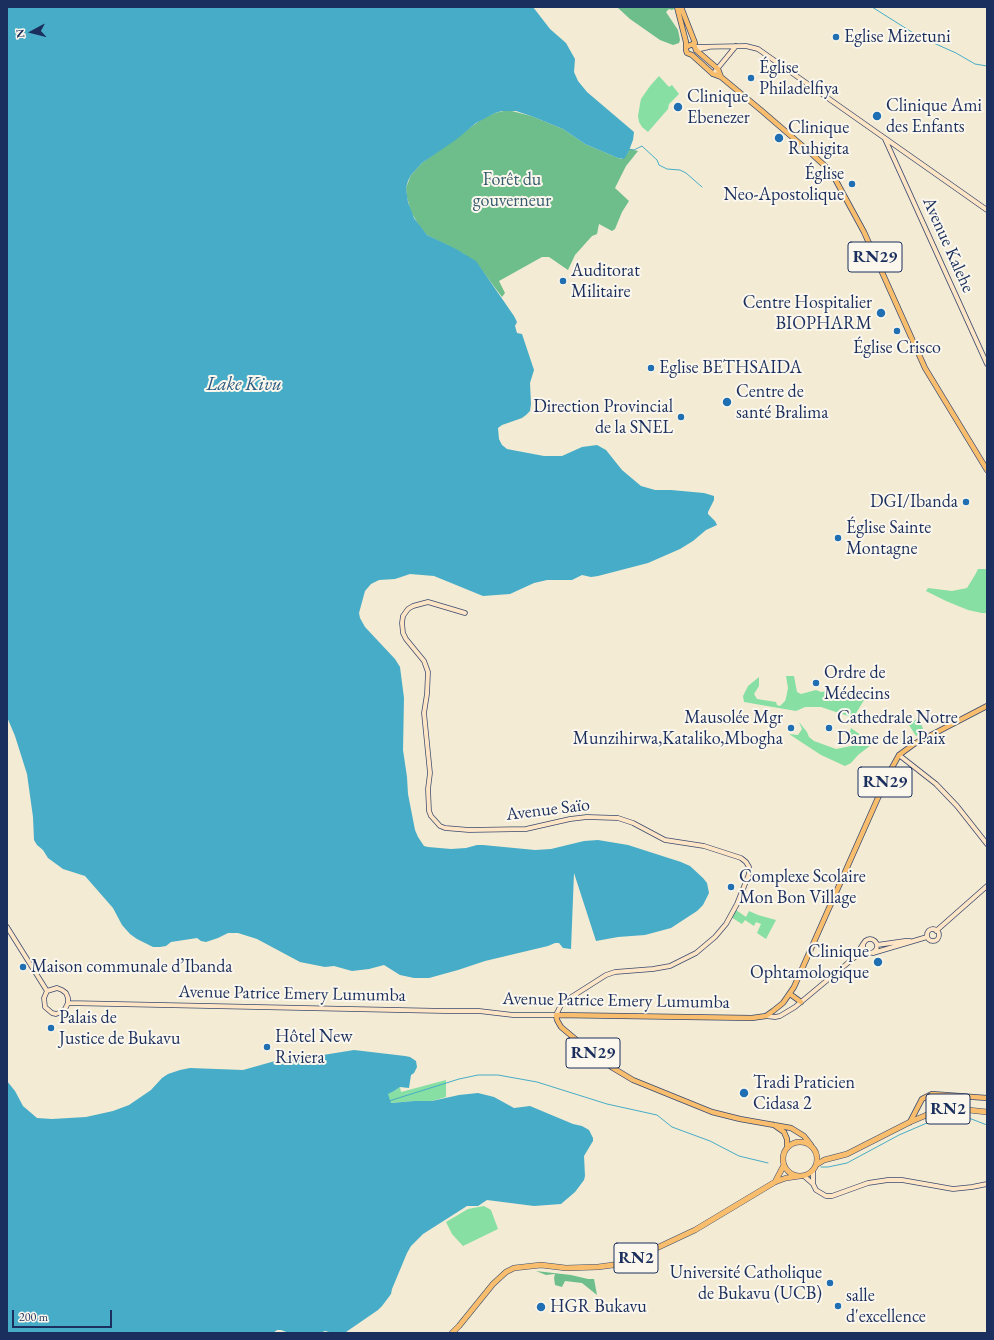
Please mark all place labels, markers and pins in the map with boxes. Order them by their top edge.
place label: Eglise Mizetuni [844,26,951,48]
marker: Eglise Mizetuni [831,32,841,42]
place label: Église Philadelfiya [759,57,839,100]
marker: Église Philadelfiya [746,73,756,83]
place label: Clinique Ebenezer [687,86,750,128]
place label: Clinique Ami des Enfants [886,95,982,138]
marker: Clinique Ebenezer [672,101,684,113]
marker: Clinique Ami des Enfants [871,110,883,122]
place label: Clinique Ruhigita [788,117,849,160]
marker: Clinique Ruhigita [773,132,785,144]
place label: Église Neo-Apostolique [724,163,844,206]
marker: Église Neo-Apostolique [847,179,857,189]
place label: Auditorat Militaire [571,260,640,302]
marker: Auditorat Militaire [558,276,568,286]
place label: Centre Hospitalier BIOPHARM [743,292,872,334]
marker: Centre Hospitalier BIOPHARM [875,307,887,319]
marker: Église Crisco [892,326,902,336]
place label: Église Crisco [853,337,941,359]
place label: Eglise BETHSAIDA [659,357,802,379]
marker: Eglise BETHSAIDA [646,363,656,373]
place label: Centre de santé Bralima [736,381,828,424]
place label: Direction Provincial de la SNEL [533,396,673,438]
marker: Centre de santé Bralima [721,396,733,408]
marker: Direction Provincial de la SNEL [676,412,686,422]
place label: DGI/Ibanda [870,491,958,513]
marker: DGI/Ibanda [961,497,971,507]
place label: Église Sainte Montagne [846,517,931,560]
marker: Église Sainte Montagne [833,533,843,543]
place label: Ordre de Médecins [824,662,890,704]
marker: Ordre de Médecins [811,678,821,688]
place label: Mausolée Mgr Munzihirwa,Kataliko,Mbogha [573,707,783,750]
place label: Cathedrale Notre Dame de la Paix [837,707,958,750]
marker: Mausolée Mgr Munzihirwa,Kataliko,Mbogha [786,723,796,733]
marker: Cathedrale Notre Dame de la Paix [824,723,834,733]
place label: Complexe Scolaire Mon Bon Village [739,866,866,908]
marker: Complexe Scolaire Mon Bon Village [726,882,736,892]
place label: Clinique Ophtamologique [750,941,869,984]
place label: Maison communale d’Ibanda [31,956,232,978]
marker: Clinique Ophtamologique [872,956,884,968]
marker: Maison communale d’Ibanda [18,962,28,972]
place label: Palais de Justice de Bukavu [59,1007,180,1050]
marker: Palais de Justice de Bukavu [46,1023,56,1033]
place label: Hôtel New Riviera [275,1026,353,1068]
marker: Hôtel New Riviera [262,1042,272,1052]
place label: Tradi Praticien Cidasa 2 [753,1072,855,1114]
marker: Tradi Praticien Cidasa 2 [738,1087,750,1099]
place label: Université Catholique de Bukavu (UCB) [670,1262,822,1304]
marker: Université Catholique de Bukavu (UCB) [825,1278,835,1288]
place label: salle d'excellence [846,1285,926,1328]
place label: HGR Bukavu [550,1296,647,1318]
marker: HGR Bukavu [535,1301,547,1313]
marker: salle d'excellence [833,1301,843,1311]

